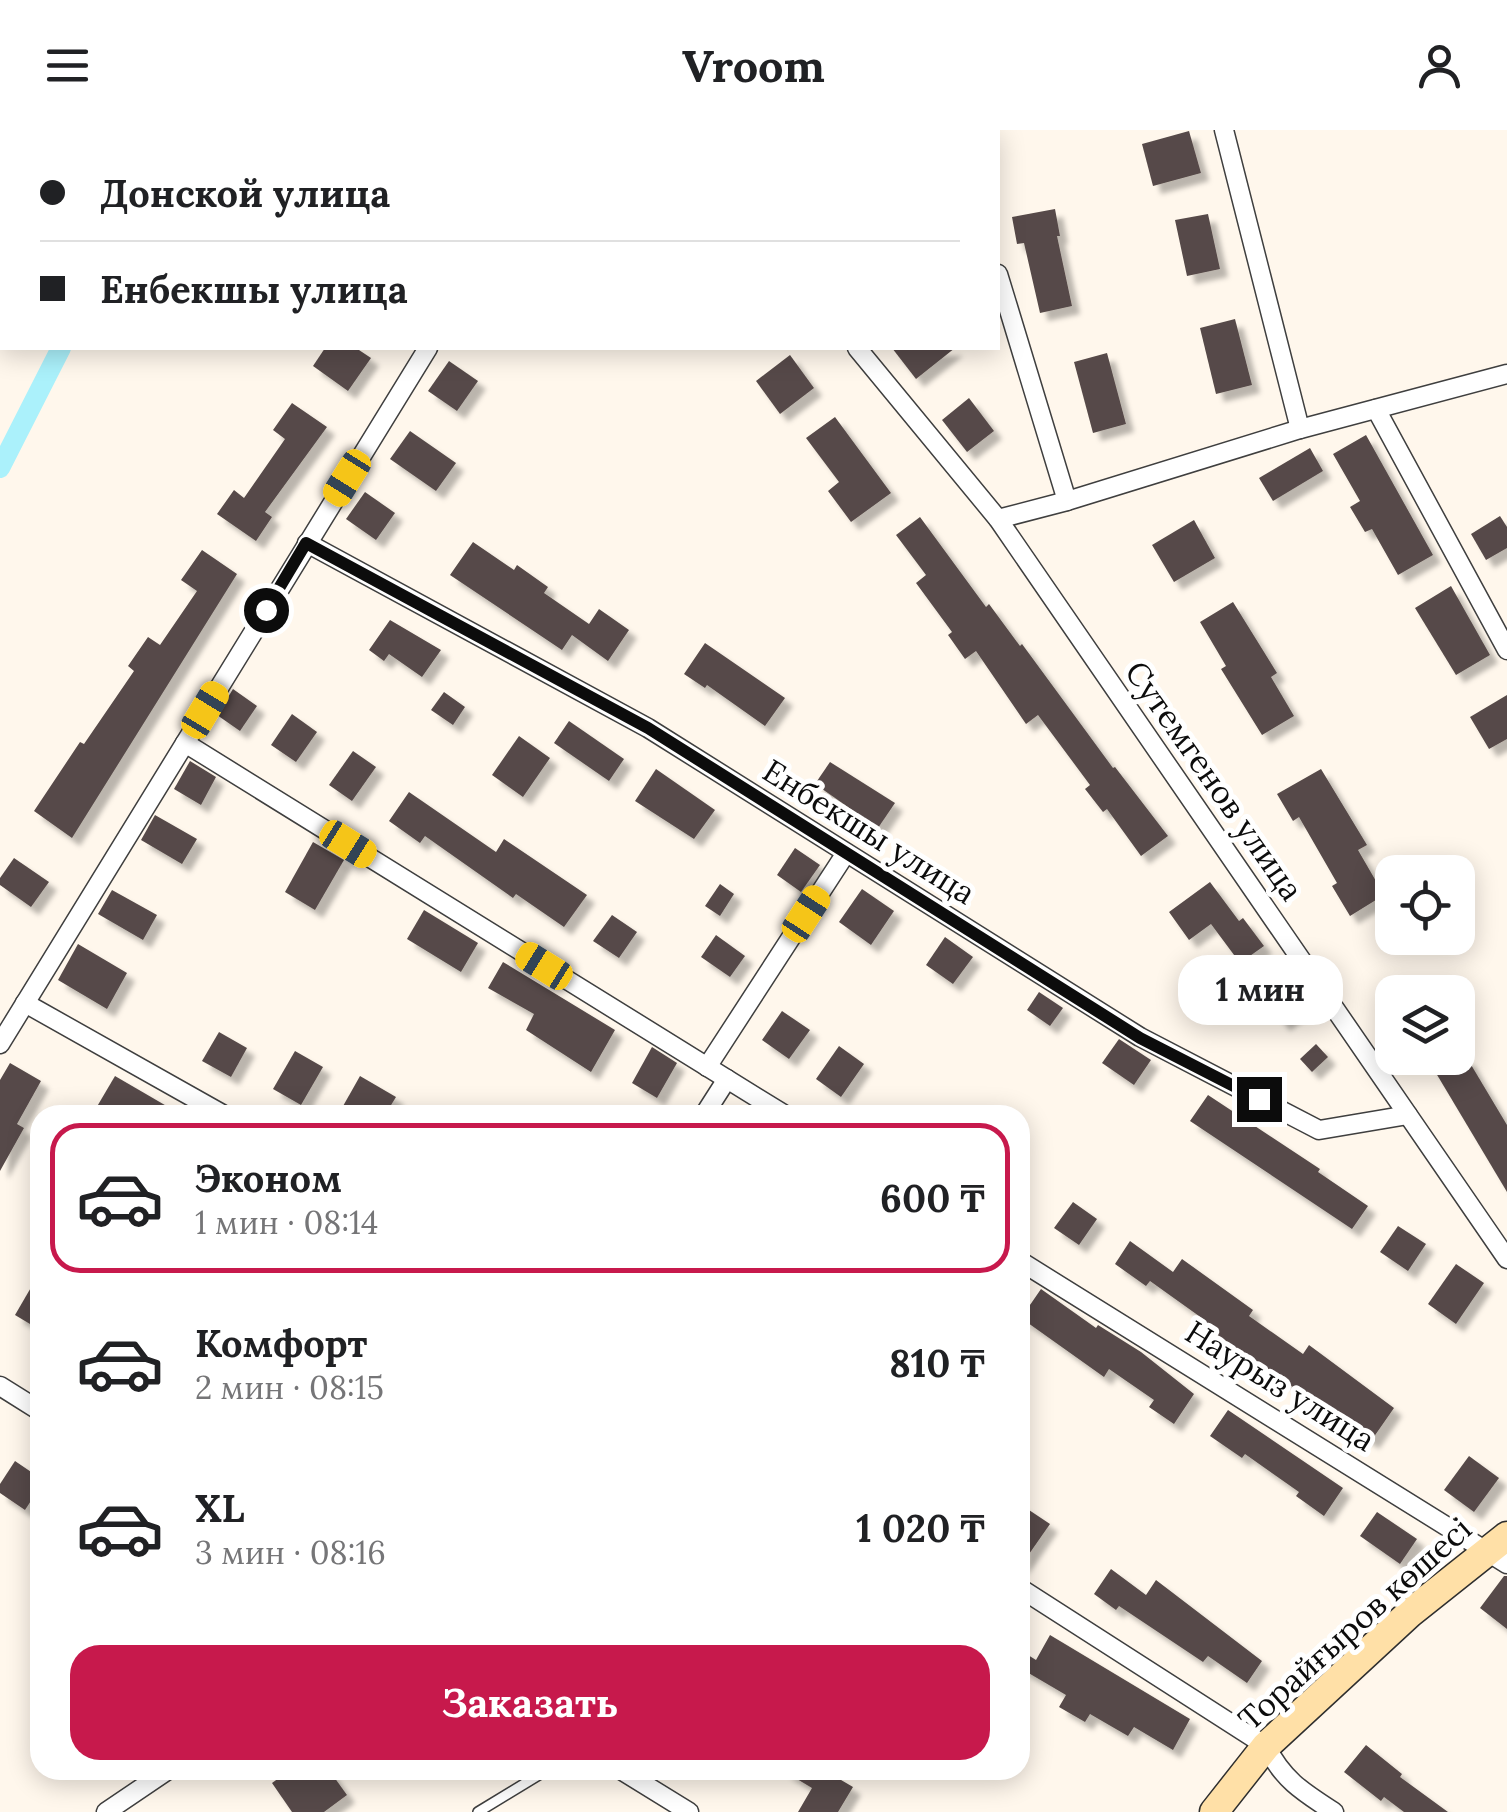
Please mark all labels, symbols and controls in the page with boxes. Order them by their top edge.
text: Vroom [682,37,825,94]
icon: menu [40,38,95,93]
icon: person [1412,38,1467,93]
text: Донской улица [100,169,390,217]
text: Енбекшы улица [100,265,408,313]
car [318,445,376,511]
route start [244,588,289,633]
street label: Сутемгенов улица [1116,653,1312,908]
car [177,677,233,743]
street label: Енбекшы улица [756,750,983,913]
car [315,815,381,873]
map controls [1375,855,1475,1075]
button: locate [1375,855,1475,955]
car [777,881,835,947]
car [511,937,577,995]
callout: 1 мин [1176,954,1342,1024]
text: 1 мин [1216,969,1305,1010]
button: layers [1375,975,1475,1075]
route end [1237,1077,1282,1122]
icon: car [75,1153,165,1243]
text: Эконом [195,1154,342,1202]
text: 600 ₸ [880,1174,985,1222]
text: 1 мин · 08:14 [195,1202,378,1243]
street label: Наурыз улица [1178,1311,1383,1460]
icon: car [75,1318,165,1408]
text: Комфорт [195,1319,367,1367]
text: 810 ₸ [889,1339,985,1387]
text: 2 мин · 08:15 [195,1367,384,1408]
icon: car [75,1483,165,1573]
text: XL [195,1484,245,1532]
text: 1 020 ₸ [856,1504,985,1552]
street label: Торайғыров көшесі [1230,1508,1480,1739]
text: 3 мин · 08:16 [195,1532,386,1573]
button: Заказать [70,1645,990,1760]

